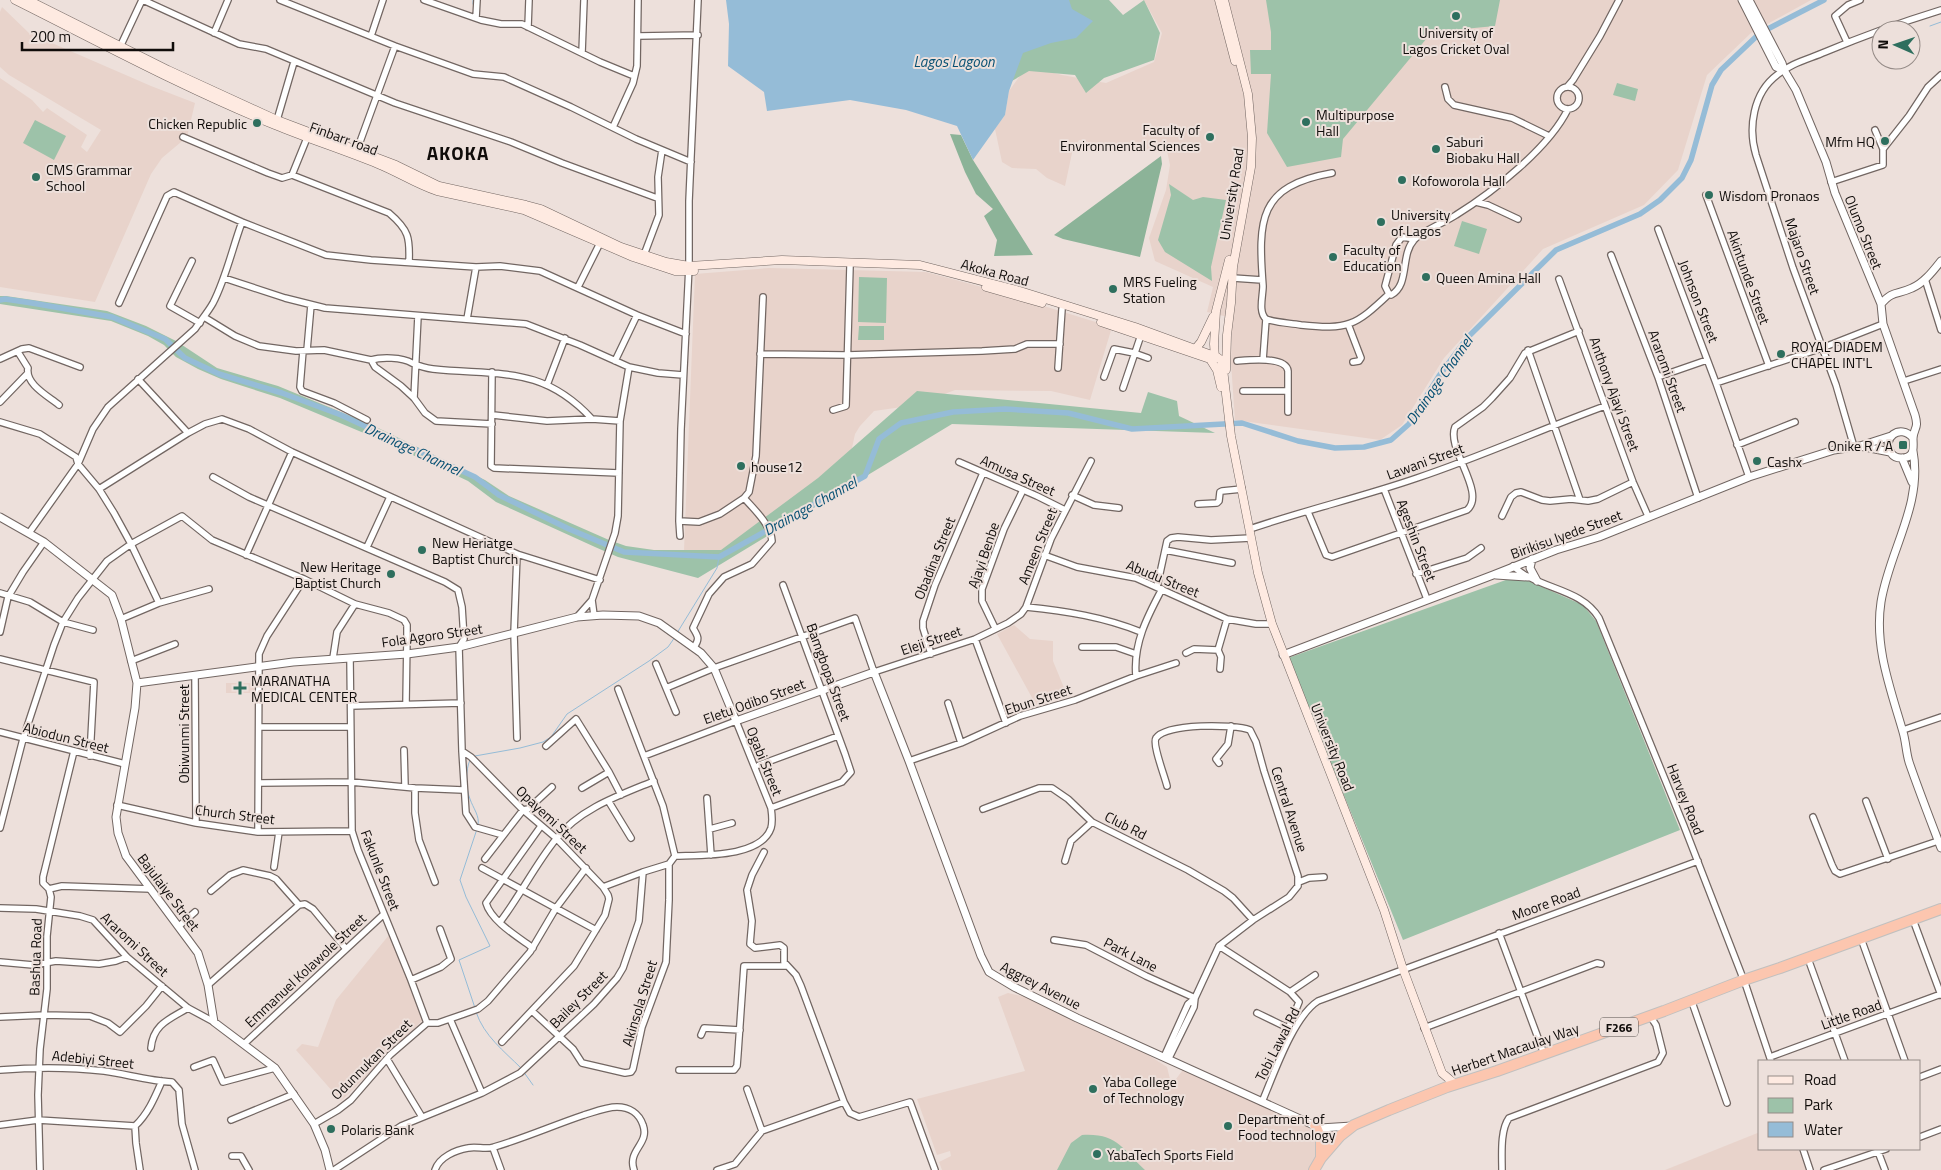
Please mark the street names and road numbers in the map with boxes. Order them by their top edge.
street label: Finbarr road [307,116,381,160]
street label: University Road [1213,147,1249,241]
street label: Olumo Street [1840,192,1888,272]
street label: Majaro Street [1780,215,1826,297]
street label: Akintunde Street [1722,227,1776,327]
street label: Akoka Road [959,253,1031,291]
street label: Johnson Street [1674,257,1724,345]
street label: Araromi Street [1643,327,1693,415]
street label: Anthony Ajayi Street [1585,334,1645,454]
street label: Lawani Street [1383,437,1467,485]
street label: Amusa Street [977,449,1059,501]
street label: Ageshin Street [1392,496,1442,584]
street label: Ameen Street [1012,504,1062,587]
street label: Birikisu Iyede Street [1507,504,1625,564]
street label: Obadina Street [908,513,960,603]
street label: Ajayi Benbe [962,519,1004,591]
street label: Abudu Street [1123,554,1203,602]
street label: Fola Agoro Street [380,617,484,652]
street label: Bamgbopa Street [802,620,856,724]
street label: Eleji Street [898,620,964,660]
street label: Eletu Odibo Street [700,673,808,729]
street label: Ebun Street [1002,678,1074,720]
street label: Obiwunmi Street [173,684,194,784]
street label: University Road [1306,700,1360,794]
street label: Abiodun Street [21,716,111,758]
street label: Ogabi Street [742,723,788,799]
street label: Harvey Road [1662,760,1710,838]
street label: Central Avenue [1266,763,1314,855]
street label: Opayemi Street [511,780,593,858]
street label: Church Street [194,799,276,829]
street label: Club Rd [1101,806,1151,844]
street label: Fakunle Street [356,827,406,914]
street label: Bajulaiye Street [133,849,205,935]
street label: Moore Road [1509,881,1583,925]
street label: Araromi Street [96,907,174,981]
street label: Emmanuel Kolawole Street [240,908,370,1032]
street label: Bashua Road [23,918,47,996]
street label: Park Lane [1100,931,1162,977]
street label: Aggrey Avenue [997,956,1085,1014]
street label: Akinsola Street [616,957,662,1049]
street label: Bailey Street [544,965,612,1033]
street label: Little Road [1818,993,1884,1035]
street label: Tobi Lawal Rd [1249,1003,1305,1085]
street label: Odunnukan Street [326,1014,416,1104]
street label: Herbert Macaulay Way [1448,1017,1582,1081]
road number: F266 [1600,1018,1638,1036]
street label: Adebiyi Street [51,1044,135,1074]

